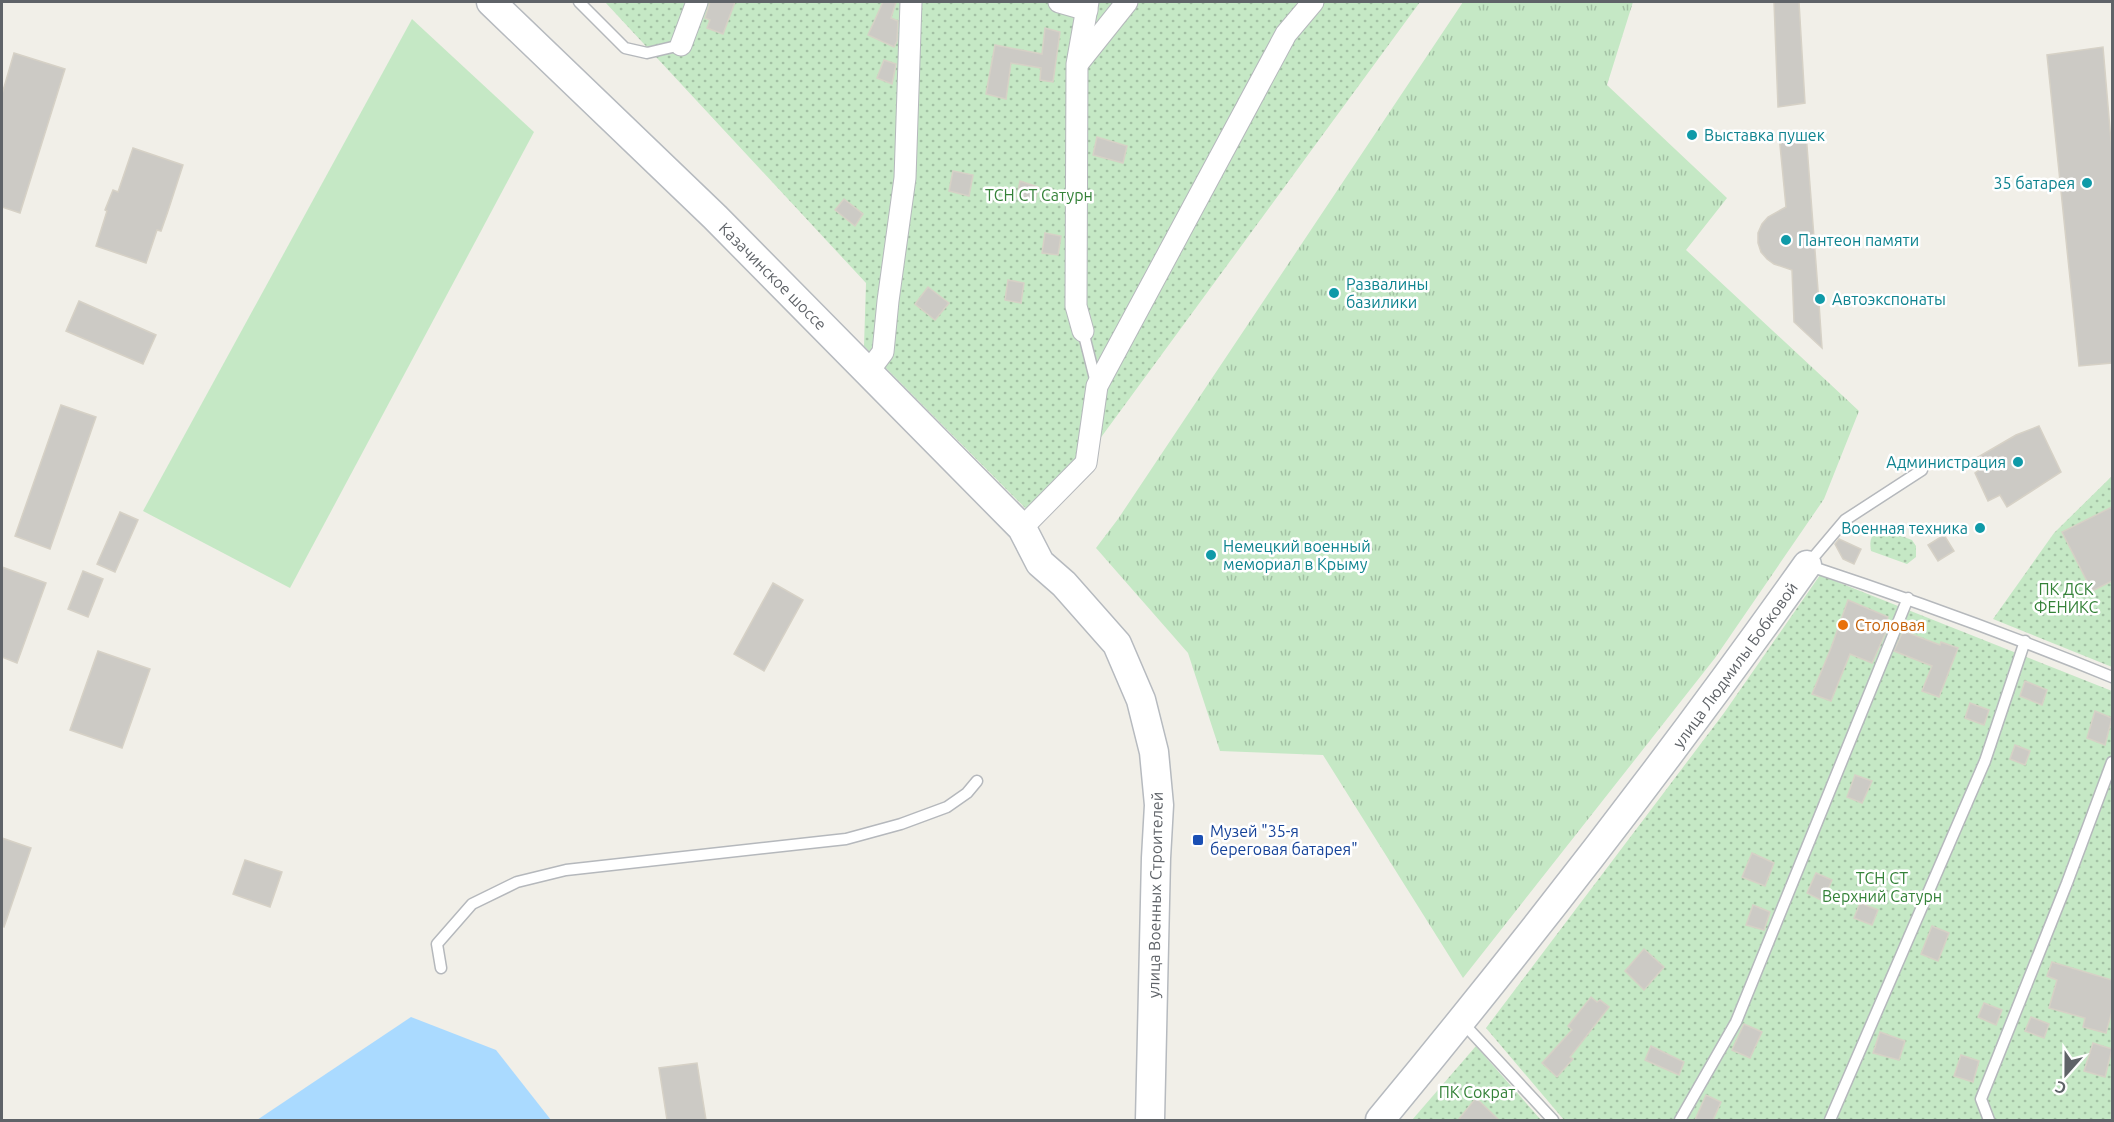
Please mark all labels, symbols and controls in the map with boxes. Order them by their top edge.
place label: Выставка пушек [1704,126,1825,144]
marker: Выставка пушек [1685,128,1699,142]
place label: 35 батарея [1994,174,2075,192]
marker: 35 батарея [2080,176,2094,190]
park label: ТСН СТ Сатурн [985,186,1093,204]
street label: Казачинское шоссе [716,219,830,333]
place label: Пантеон памяти [1798,231,1919,249]
marker: Пантеон памяти [1779,233,1793,247]
place label: Развалины базилики [1346,275,1428,311]
marker: Развалины базилики [1327,286,1341,300]
place label: Автоэкспонаты [1832,290,1946,308]
marker: Автоэкспонаты [1813,292,1827,306]
place label: Администрация [1886,453,2006,471]
marker: Администрация [2011,455,2025,469]
place label: Военная техника [1841,519,1968,537]
marker: Военная техника [1973,521,1987,535]
place label: Немецкий военный мемориал в Крыму [1223,537,1371,573]
marker: Немецкий военный мемориал в Крыму [1204,548,1218,562]
street label: улица Людмилы Бобковой [1669,579,1801,751]
park label: ПК ДСК ФЕНИКС [2034,580,2098,616]
place label: Столовая [1855,616,1925,634]
marker: Столовая [1836,618,1850,632]
street label: улица Военных Строителей [1144,792,1166,998]
place label: Музей "35-я береговая батарея" [1210,822,1358,858]
marker: Музей "35-я береговая батарея" [1191,833,1205,847]
park label: ТСН СТ Верхний Сатурн [1822,869,1942,905]
north arrow [2036,1044,2096,1104]
text: С [2053,1078,2069,1098]
park label: ПК Сократ [1439,1083,1515,1101]

